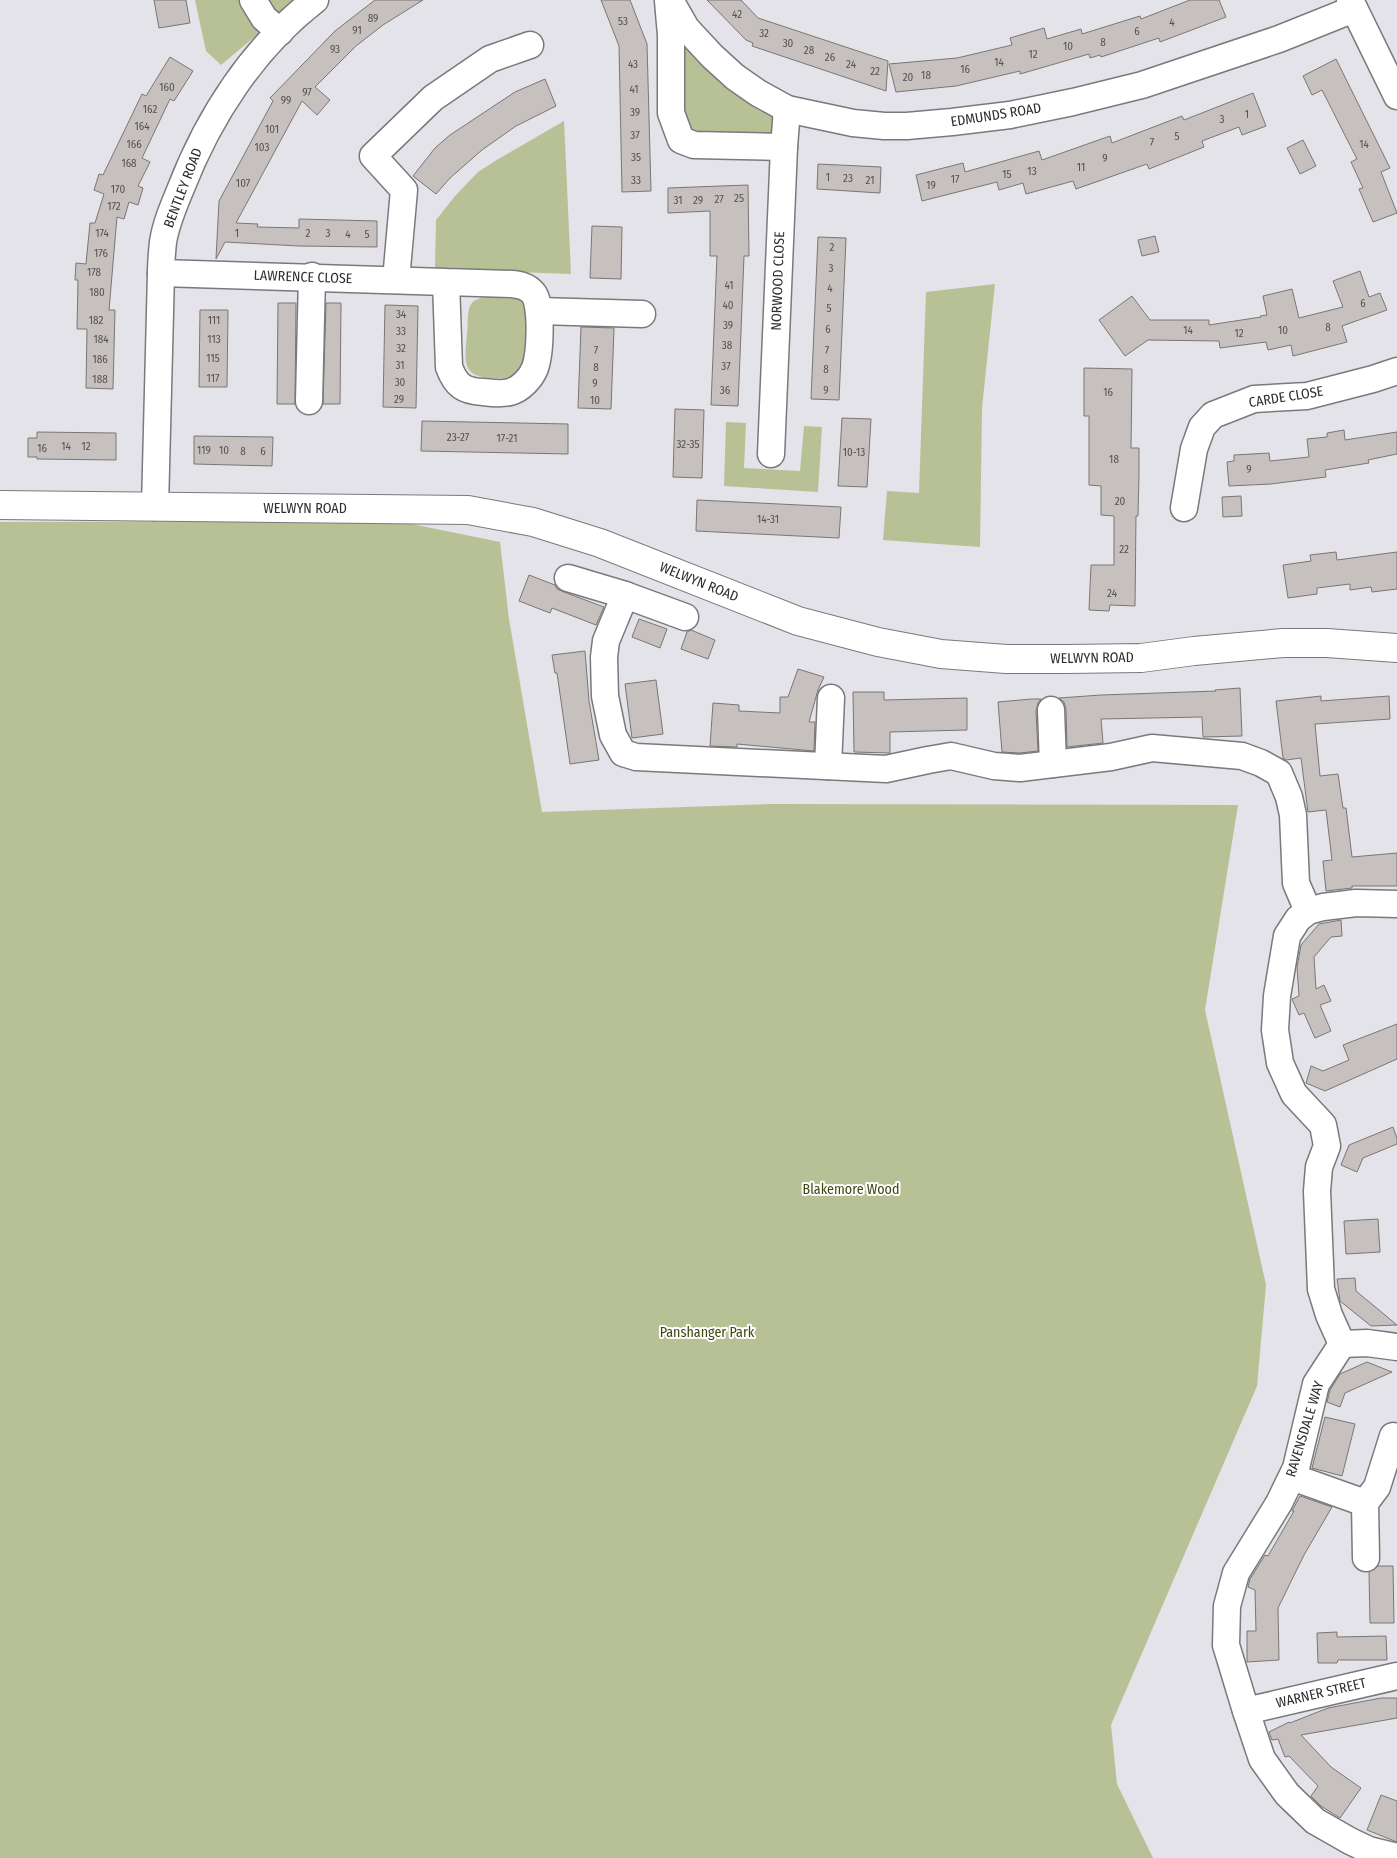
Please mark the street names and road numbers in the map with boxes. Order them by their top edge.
street label: EDMUNDS ROAD [950,99,1042,131]
street label: BENTLEY ROAD [160,146,206,230]
street label: NORWOOD CLOSE [768,231,788,331]
street label: LAWRENCE CLOSE [253,267,353,287]
street label: CARDE CLOSE [1248,383,1325,411]
street label: WELWYN ROAD [263,500,347,517]
street label: WELWYN ROAD [657,558,741,606]
street label: WELWYN ROAD [1050,649,1134,667]
street label: RAVENSDALE WAY [1282,1379,1328,1479]
street label: WARNER STREET [1274,1674,1368,1712]

